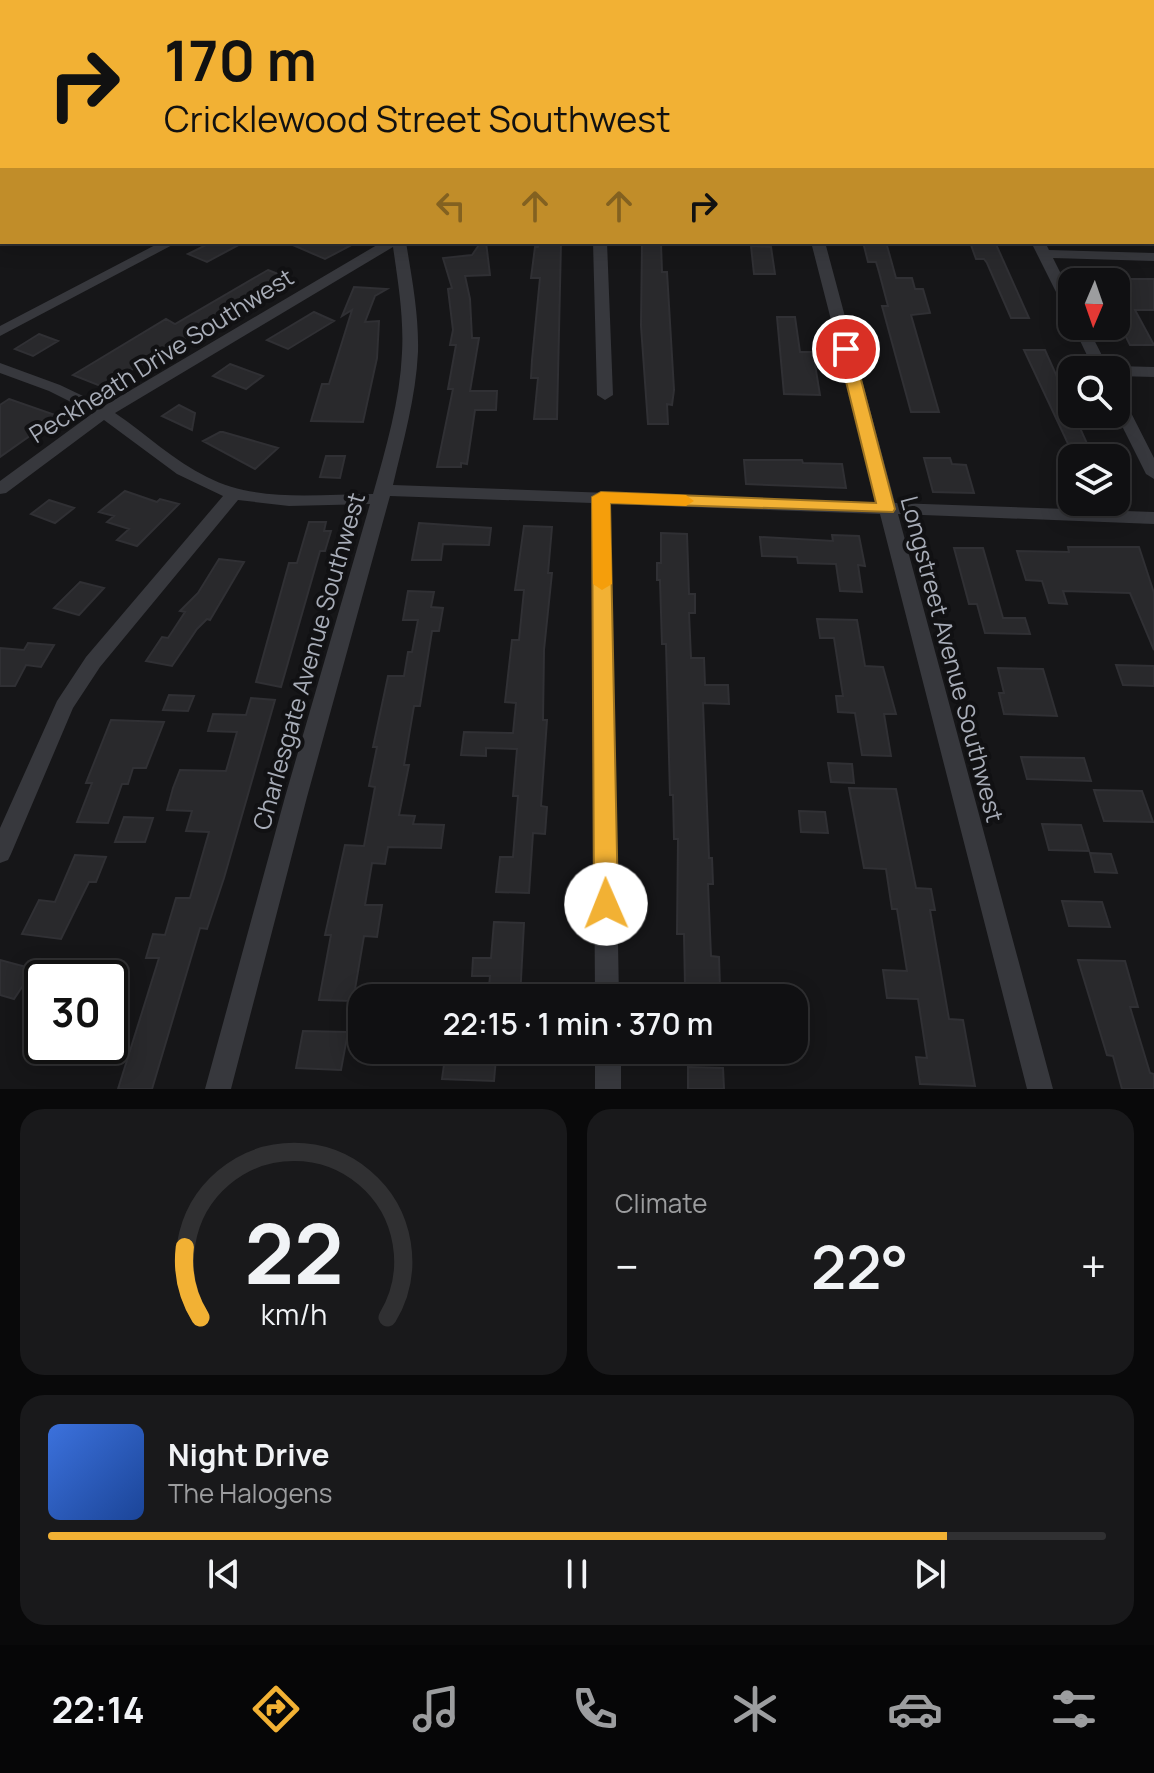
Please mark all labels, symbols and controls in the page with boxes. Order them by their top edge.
text: 170 m [164,21,317,98]
icon: right [32,32,136,136]
text: Cricklewood Street Southwest [164,94,671,143]
icon: left [429,184,473,228]
icon: ahead [513,184,557,228]
icon: ahead [597,184,641,228]
icon: right [681,184,725,228]
street label: Peckheath Drive Southwest [23,260,299,450]
north arrow [1058,268,1130,340]
map controls [1058,268,1130,516]
pin [812,315,880,383]
icon: arrive [824,327,868,371]
button: search [1058,356,1130,428]
button: layers [1058,444,1130,516]
street label: Charlesgate Avenue Southwest [244,489,372,833]
street label: Longstreet Avenue Southwest [894,492,1012,826]
position arrow [564,862,648,946]
speed limit sign: 30 [24,960,128,1064]
text: 22:15 · 1 min · 370 m [443,1003,713,1044]
text: Climate [615,1185,707,1221]
text: 22 [244,1195,343,1309]
text: 22° [811,1225,908,1307]
text: − [615,1236,639,1296]
text: + [1081,1236,1106,1296]
text: km/h [260,1295,327,1334]
text: Night Drive [168,1434,330,1475]
text: The Halogens [168,1475,332,1511]
icon: previous [202,1552,246,1596]
icon: pause [555,1552,599,1596]
icon: next [908,1552,952,1596]
icon: directions [248,1681,304,1737]
icon: music [408,1681,464,1737]
icon: phone [567,1681,623,1737]
icon: climate [727,1681,783,1737]
icon: car [887,1681,943,1737]
icon: filters [1046,1681,1102,1737]
text: 22:14 [52,1685,145,1734]

